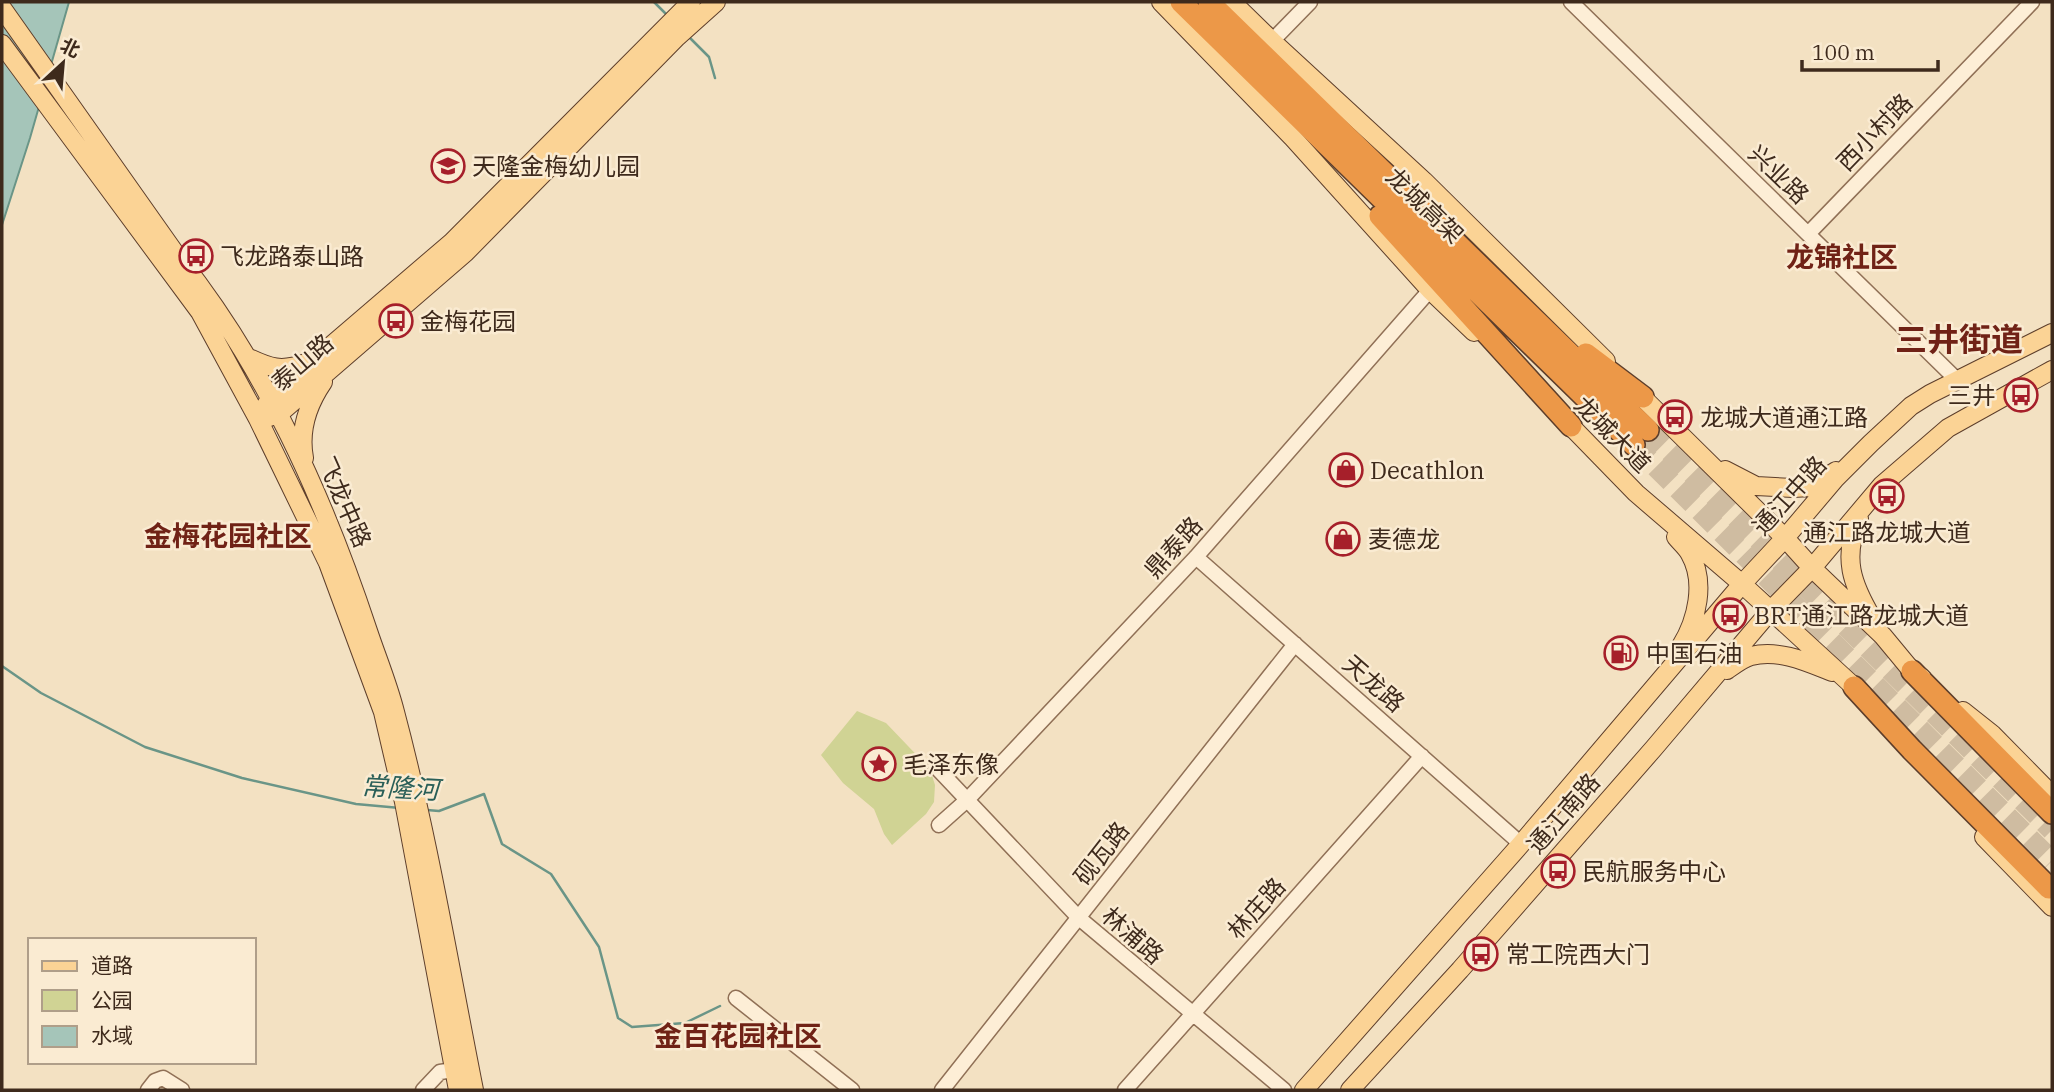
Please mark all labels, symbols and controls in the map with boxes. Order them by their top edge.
north arrow [28,28,98,98]
scale bar [1802,28,1938,72]
text: 北 [57,33,84,63]
text: 100 m [1812,38,1875,66]
street label: 西小村路 [1829,86,1919,178]
street label: 兴业路 [1742,137,1816,211]
school or university icon: 天隆金梅幼儿园 [429,147,467,185]
place label: 天隆金梅幼儿园 [472,150,640,182]
street label: 龙城高架 [1379,160,1471,250]
bus stop icon: 飞龙路泰山路 [177,237,215,275]
district label: 龙锦社区 [1786,238,1898,275]
place label: 飞龙路泰山路 [220,240,364,272]
bus stop icon: 金梅花园 [377,302,415,340]
place label: 金梅花园 [420,305,516,337]
district label: 三井街道 [1895,318,2023,360]
street label: 泰山路 [264,326,340,398]
bus stop icon: 三井 [2002,376,2040,414]
place label: 三井 [1948,379,1996,411]
street label: 龙城大道 [1568,389,1658,479]
bus stop icon: 龙城大道通江路 [1656,398,1694,436]
place label: 龙城大道通江路 [1700,401,1868,433]
street label: 通江中路 [1745,449,1833,541]
shop icon: Decathlon [1327,451,1365,489]
street label: 飞龙中路 [311,452,379,552]
place label: Decathlon [1370,454,1485,486]
bus stop icon: 通江路龙城大道 [1868,477,1906,515]
street label: 鼎泰路 [1137,510,1209,584]
place label: 通江路龙城大道 [1803,516,1971,548]
district label: 金梅花园社区 [144,517,312,554]
shop icon: 麦德龙 [1324,520,1362,558]
place label: 麦德龙 [1368,523,1440,555]
bus stop icon: BRT通江路龙城大道 [1711,596,1749,634]
place label: BRT通江路龙城大道 [1754,599,1969,631]
fuel station icon: 中国石油 [1602,634,1640,672]
place label: 中国石油 [1646,637,1742,669]
street label: 天龙路 [1336,647,1412,719]
place icon: 毛泽东像 [860,745,898,783]
place label: 毛泽东像 [903,748,999,780]
street label: 通江南路 [1519,766,1607,860]
water label: 常隆河 [360,768,445,806]
street label: 砚瓦路 [1066,815,1136,891]
bus stop icon: 民航服务中心 [1539,852,1577,890]
place label: 民航服务中心 [1582,855,1726,887]
street label: 林庄路 [1220,871,1292,945]
street label: 林浦路 [1095,899,1171,971]
bus stop icon: 常工院西大门 [1462,935,1500,973]
legend [28,938,256,1064]
place label: 常工院西大门 [1506,938,1650,970]
text: 道路 [91,951,133,979]
text: 公园 [91,986,133,1014]
district label: 金百花园社区 [654,1017,822,1054]
text: 水域 [91,1021,133,1049]

